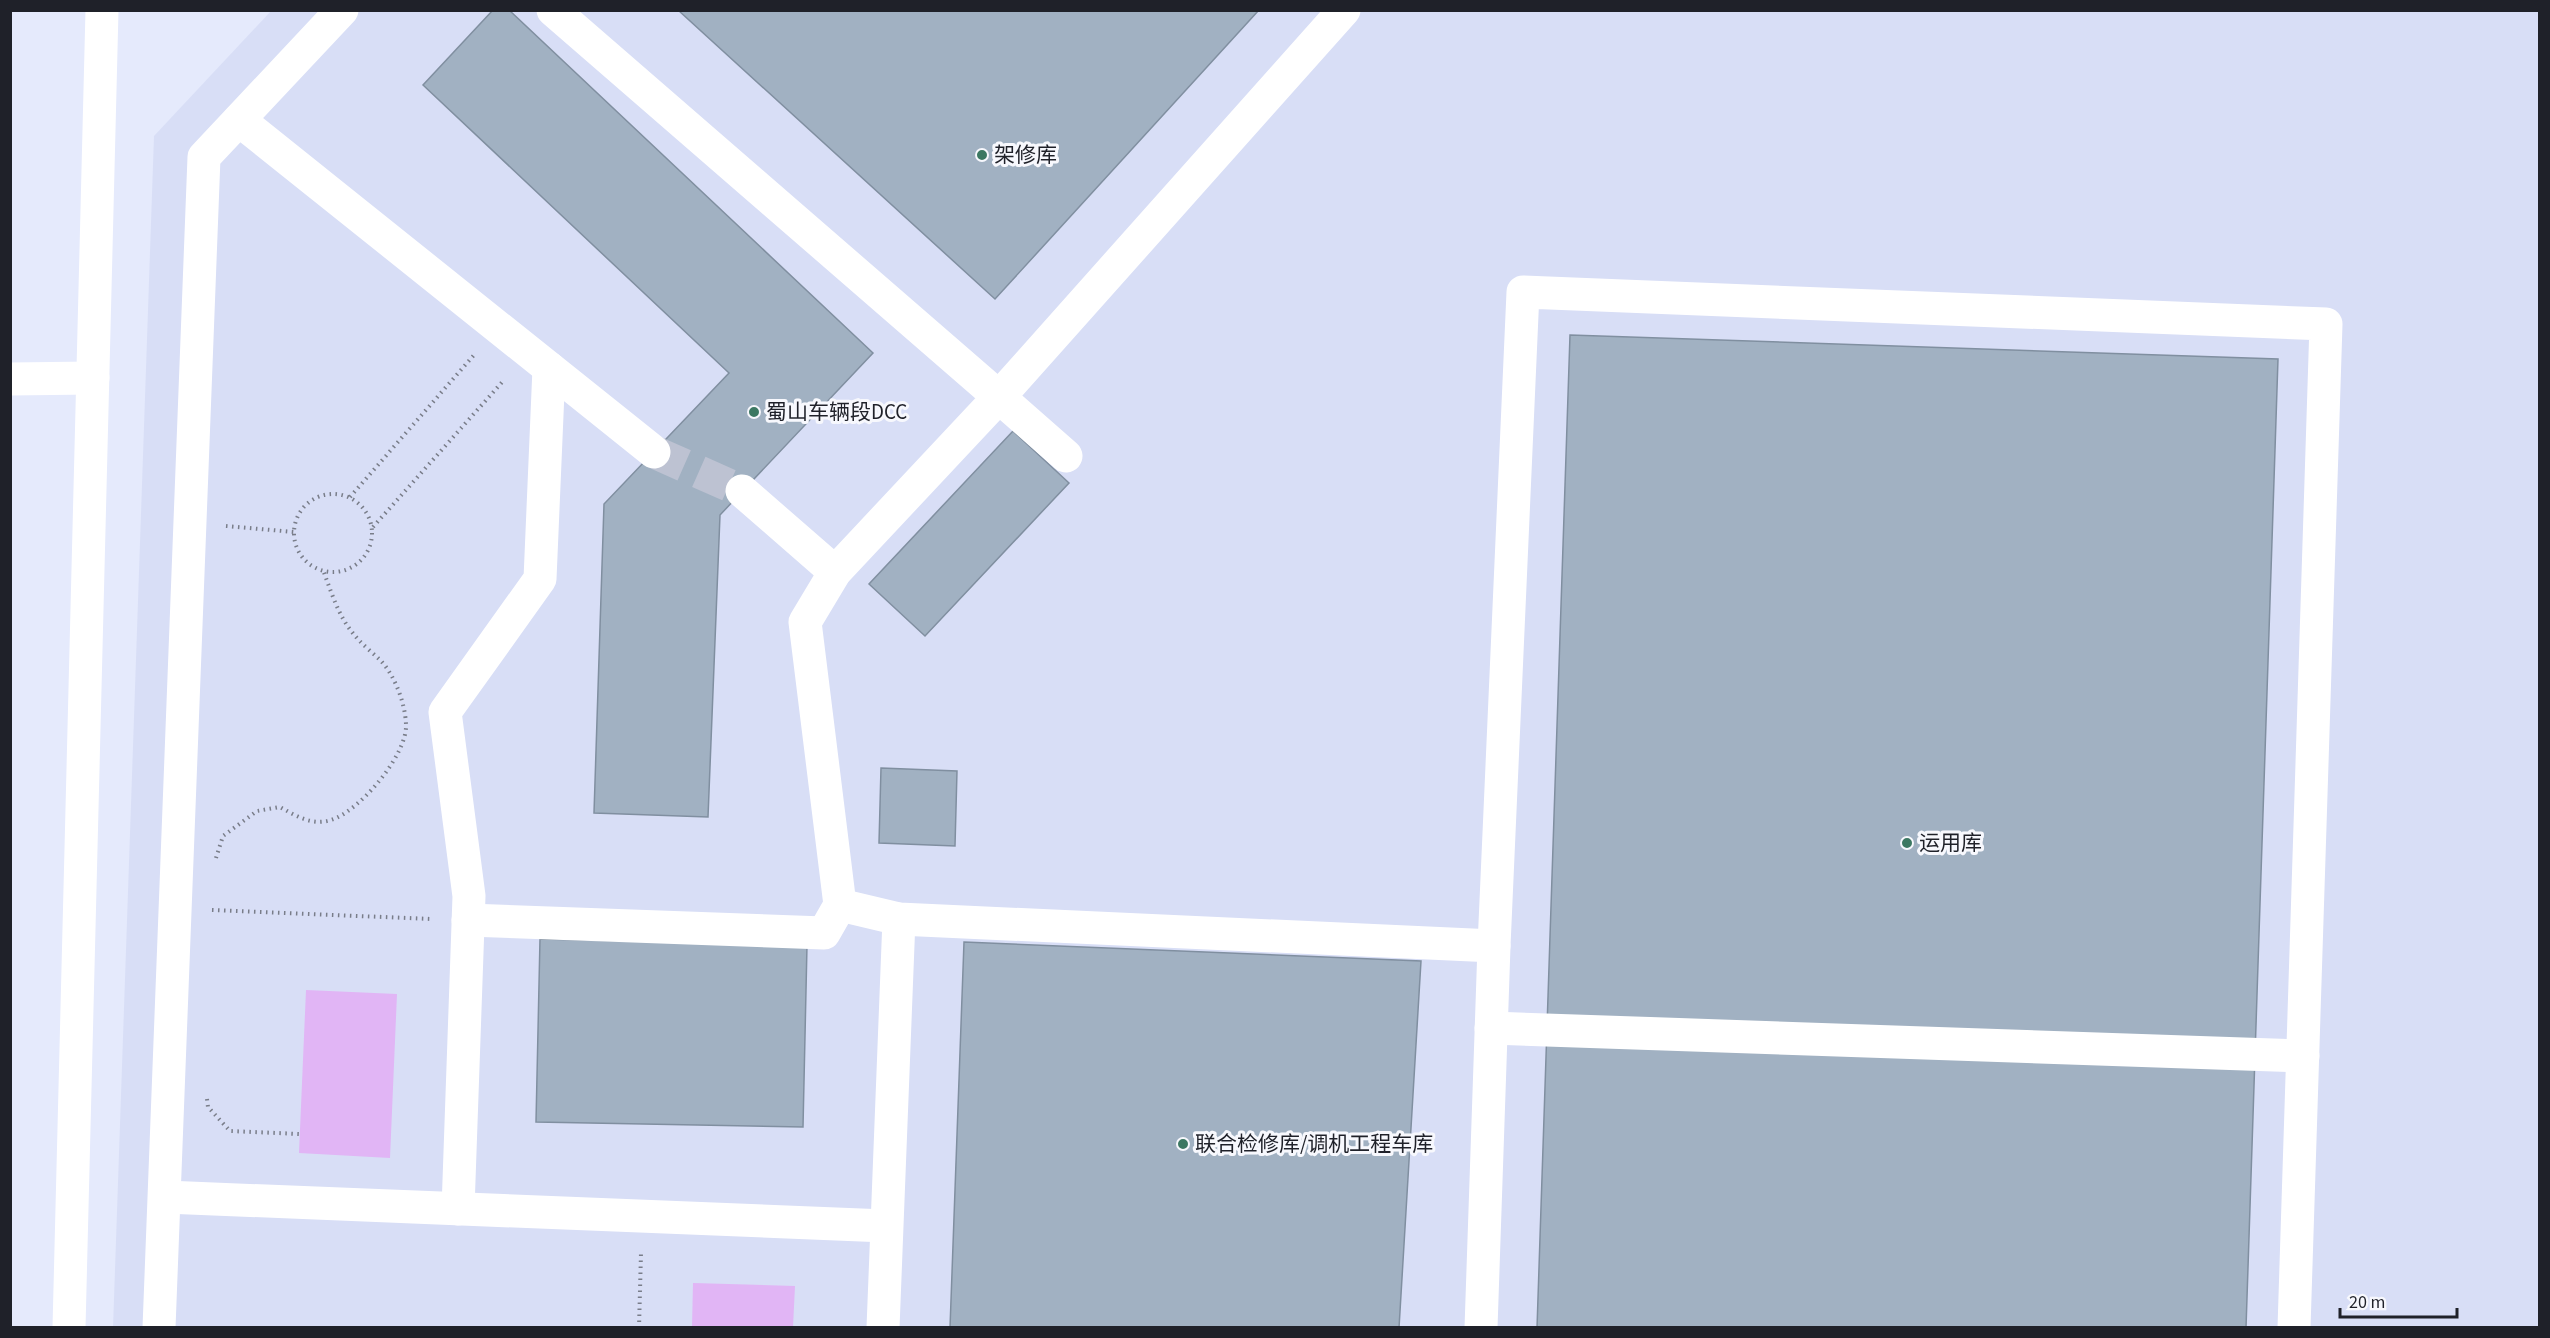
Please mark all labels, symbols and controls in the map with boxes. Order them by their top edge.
place label: 架修库 [994,140,1057,170]
marker: 架修库 [975,148,989,162]
place label: 蜀山车辆段DCC [766,397,907,427]
marker: 蜀山车辆段DCC [747,405,761,419]
place label: 运用库 [1919,828,1982,858]
marker: 运用库 [1900,836,1914,850]
place label: 联合检修库/调机工程车库 [1195,1129,1433,1159]
marker: 联合检修库/调机工程车库 [1176,1137,1190,1151]
scale bar [2340,1281,2457,1319]
text: 20 m [2349,1290,2385,1315]

